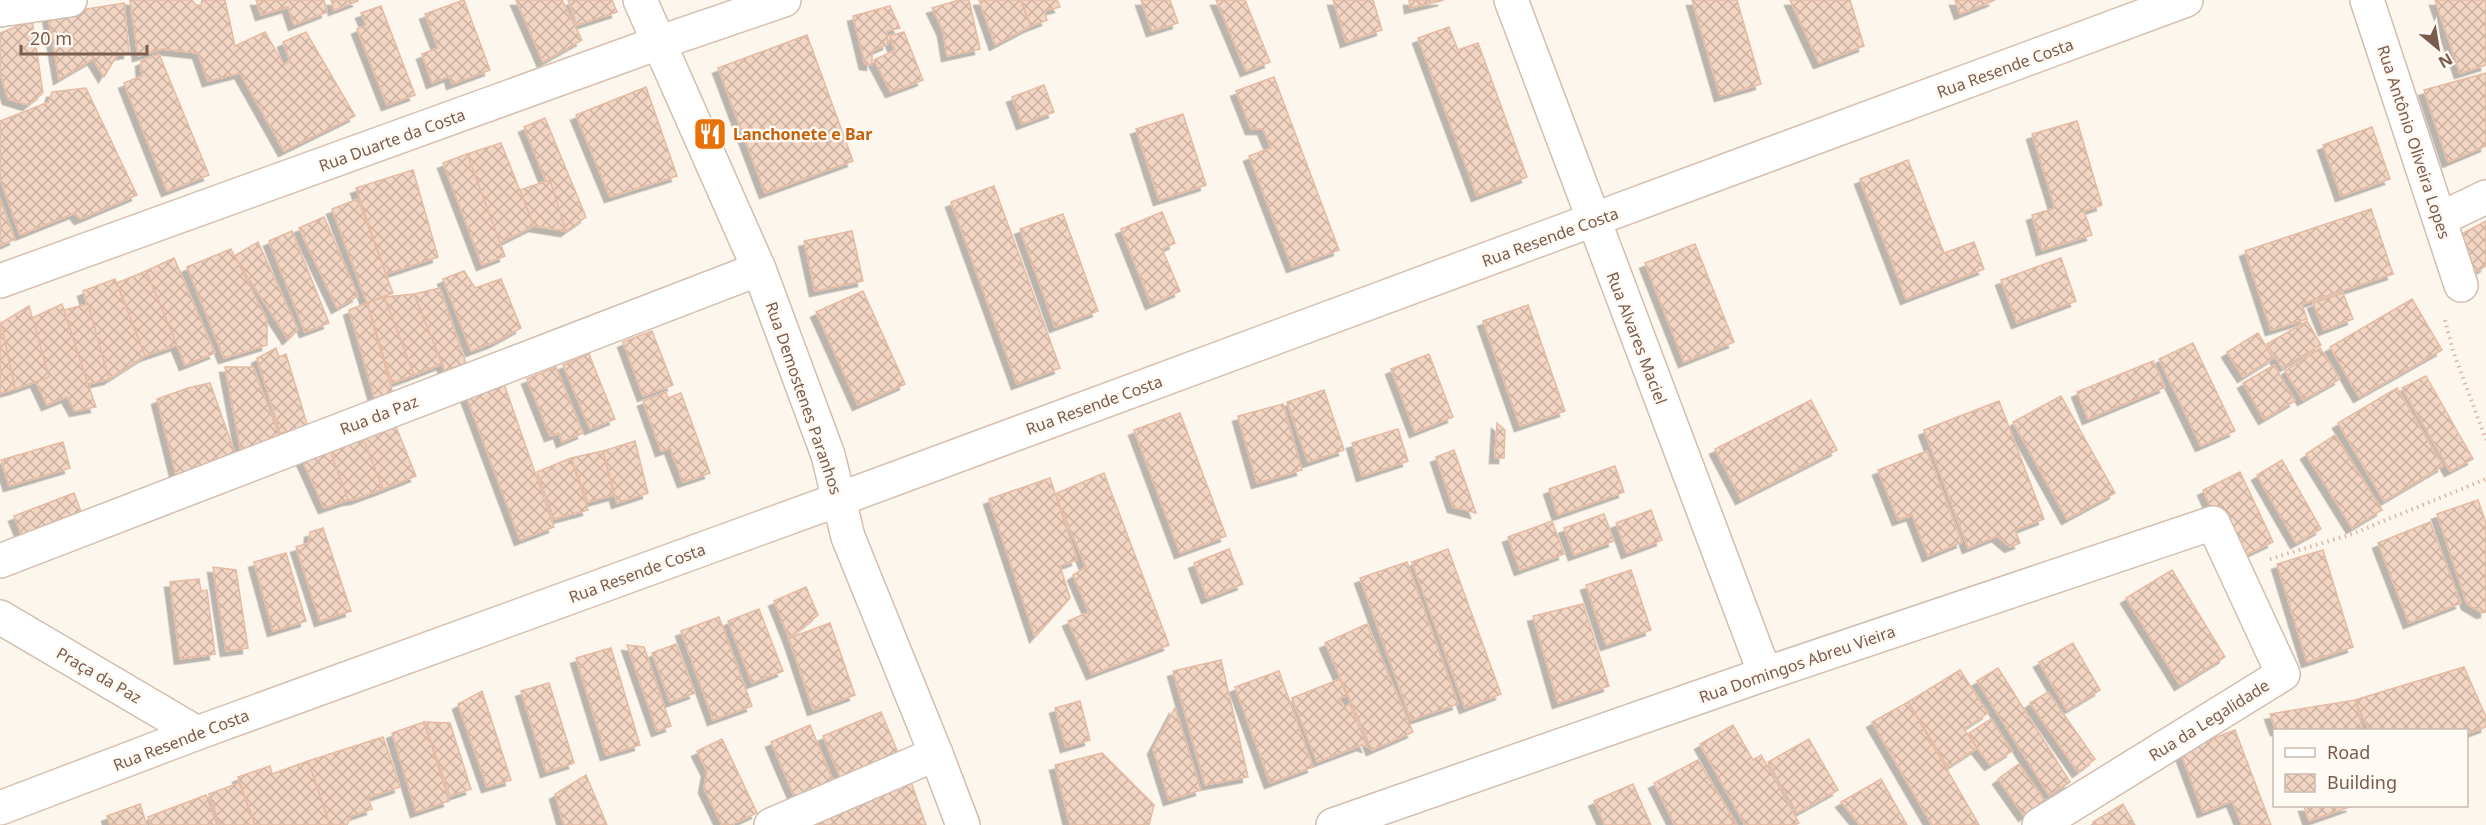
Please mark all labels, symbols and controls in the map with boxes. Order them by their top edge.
scale bar [21,18,147,56]
north arrow [2408,18,2468,78]
text: 20 m [30,26,72,50]
street label: Rua Resende Costa [1934,33,2076,103]
street label: Rua Antônio Oliveira Lopes [2372,42,2456,242]
text: N [2434,48,2457,74]
street label: Rua Duarte da Costa [316,103,468,177]
restaurant icon: Lanchonete e Bar [692,116,728,152]
place label: Lanchonete e Bar [733,123,872,145]
street label: Rua Resende Costa [1479,202,1621,272]
street label: Rua Alvares Maciel [1602,269,1672,407]
street label: Rua Demostenes Paranhos [761,299,847,497]
street label: Rua Resende Costa [1023,370,1165,440]
street label: Rua da Paz [337,390,421,440]
street label: Rua Resende Costa [566,538,708,608]
street label: Rua Domingos Abreu Vieira [1696,620,1898,708]
street label: Praça da Paz [52,642,146,708]
street label: Rua da Legalidade [2145,674,2273,766]
street label: Rua Resende Costa [110,704,252,776]
legend [2273,729,2468,807]
text: Road [2327,740,2370,764]
text: Building [2327,770,2397,794]

